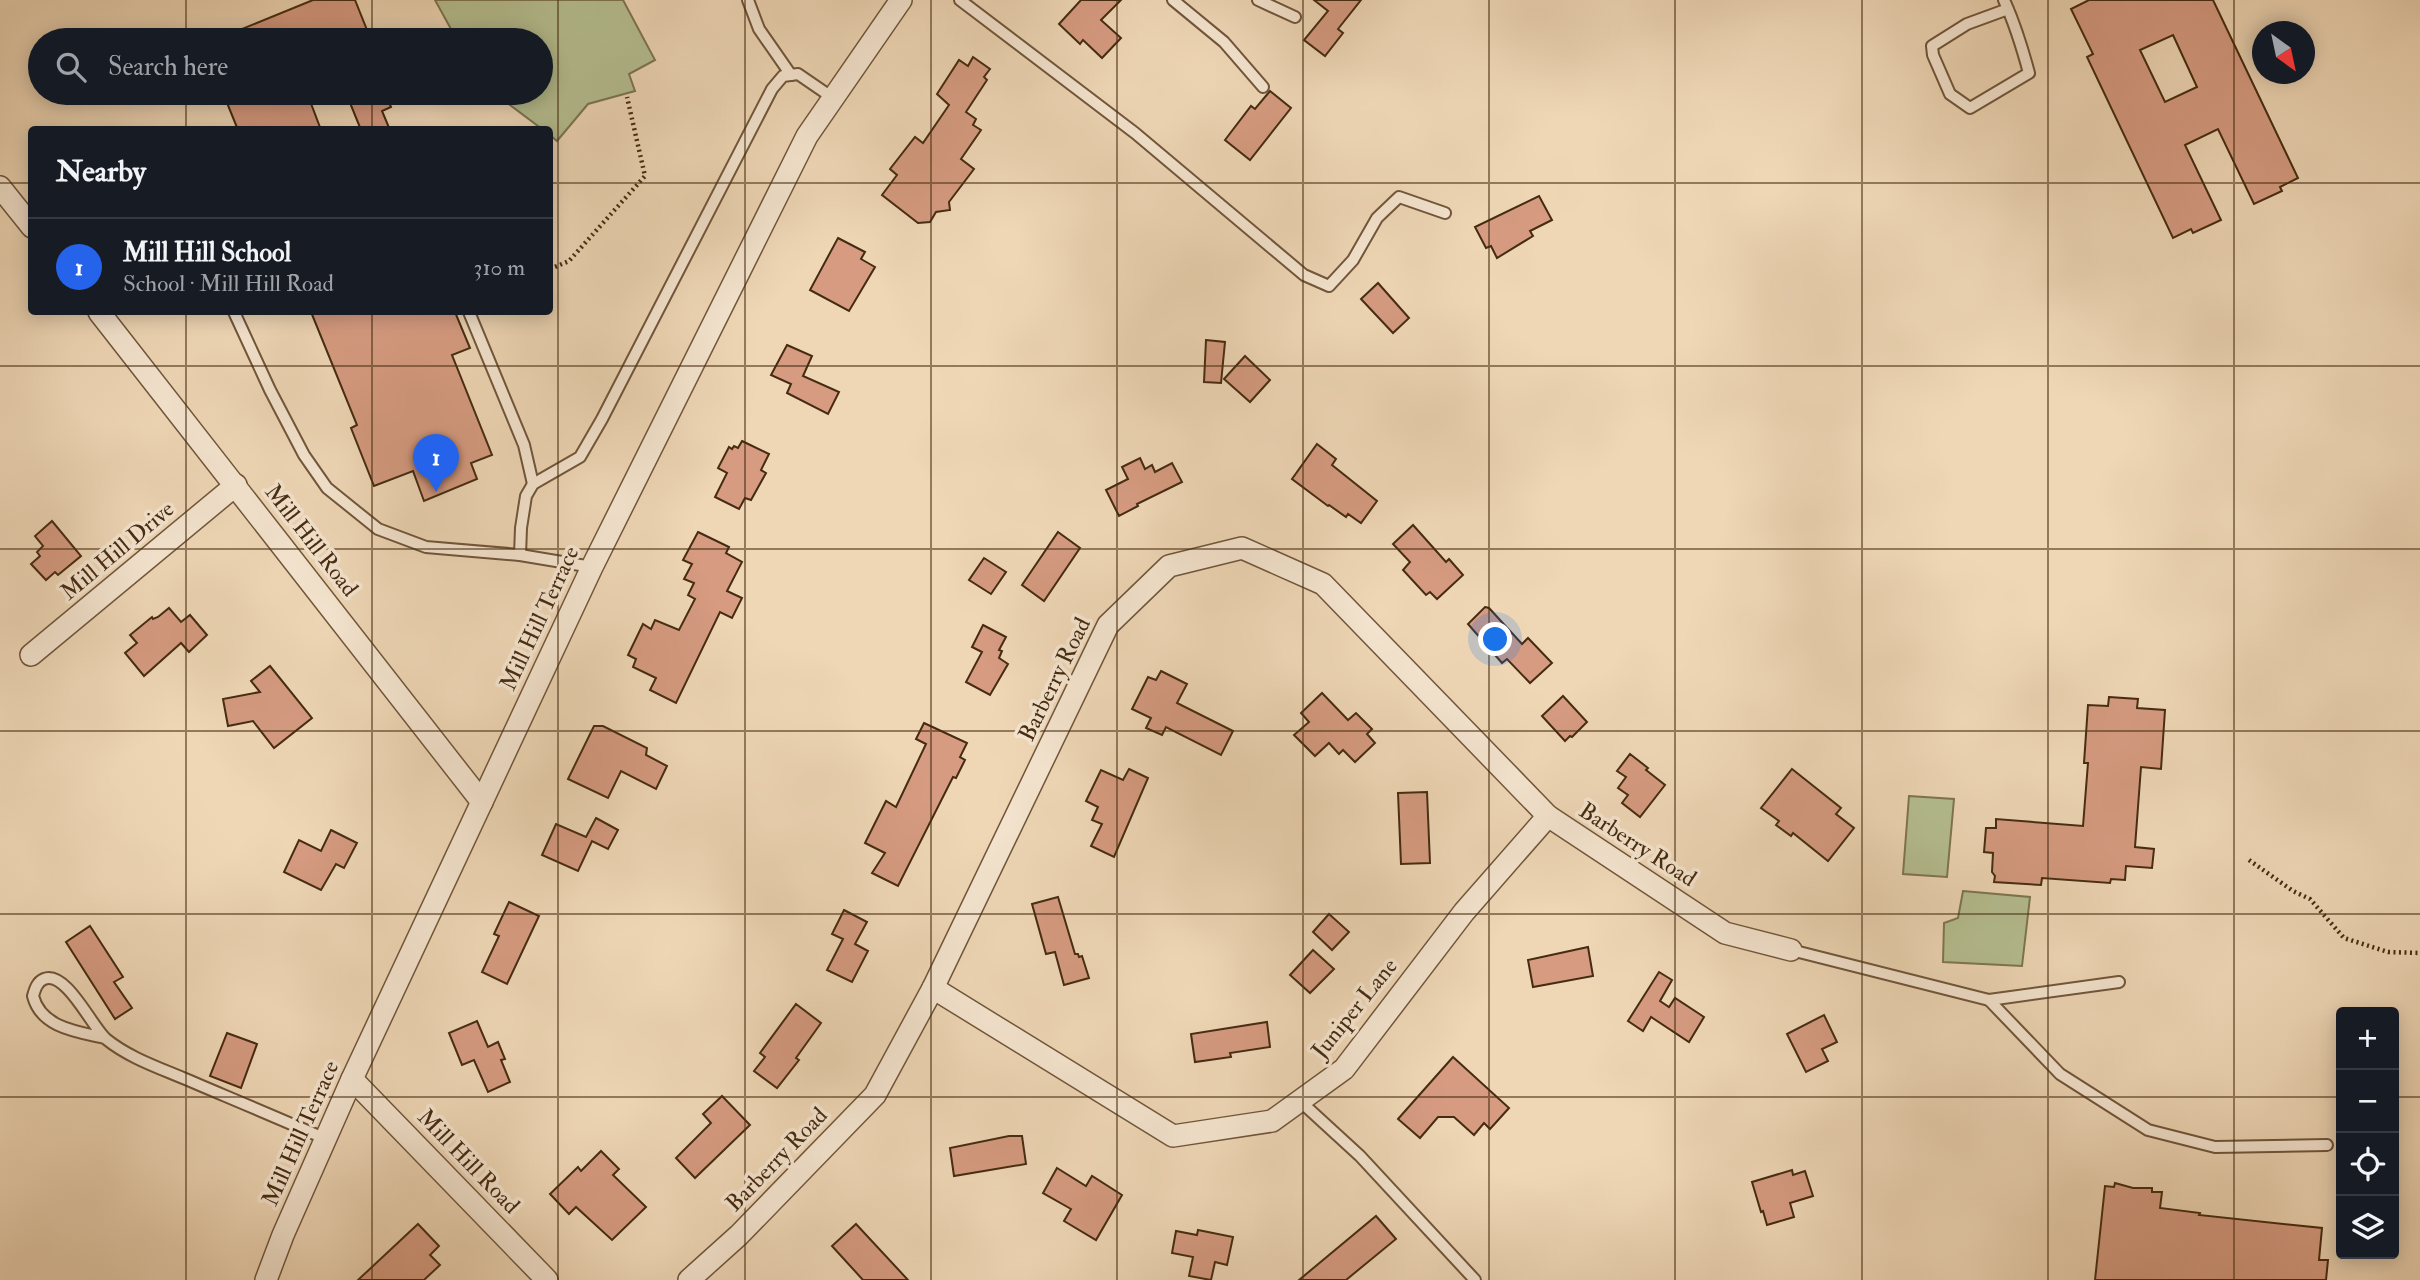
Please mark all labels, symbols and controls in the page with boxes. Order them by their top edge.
north arrow [2252,21,2315,84]
search box [28,28,553,105]
icon: search [52,48,90,86]
text: Search here [108,51,228,83]
text: Nearby [56,153,146,190]
text: Mill Hill School [123,237,291,269]
text: 1 [75,253,83,282]
text: 310 m [474,253,525,282]
text: School · Mill Hill Road [123,269,334,298]
pin: 1 [413,434,459,492]
street label: Mill Hill Road [259,478,364,602]
street label: Mill Hill Drive [55,494,180,606]
street label: Mill Hill Terrace [493,541,586,695]
street label: Barberry Road [1012,613,1097,746]
your location [1478,622,1512,656]
street label: Barberry Road [1574,796,1702,893]
street label: Juniper Lane [1304,952,1405,1066]
map controls [2336,1007,2399,1259]
button: + [2336,1007,2399,1070]
street label: Mill Hill Terrace [256,1056,346,1210]
button: − [2336,1070,2399,1133]
street label: Barberry Road [719,1101,833,1218]
street label: Mill Hill Road [411,1103,526,1220]
button: locate [2336,1133,2399,1196]
button: layers [2336,1196,2399,1259]

